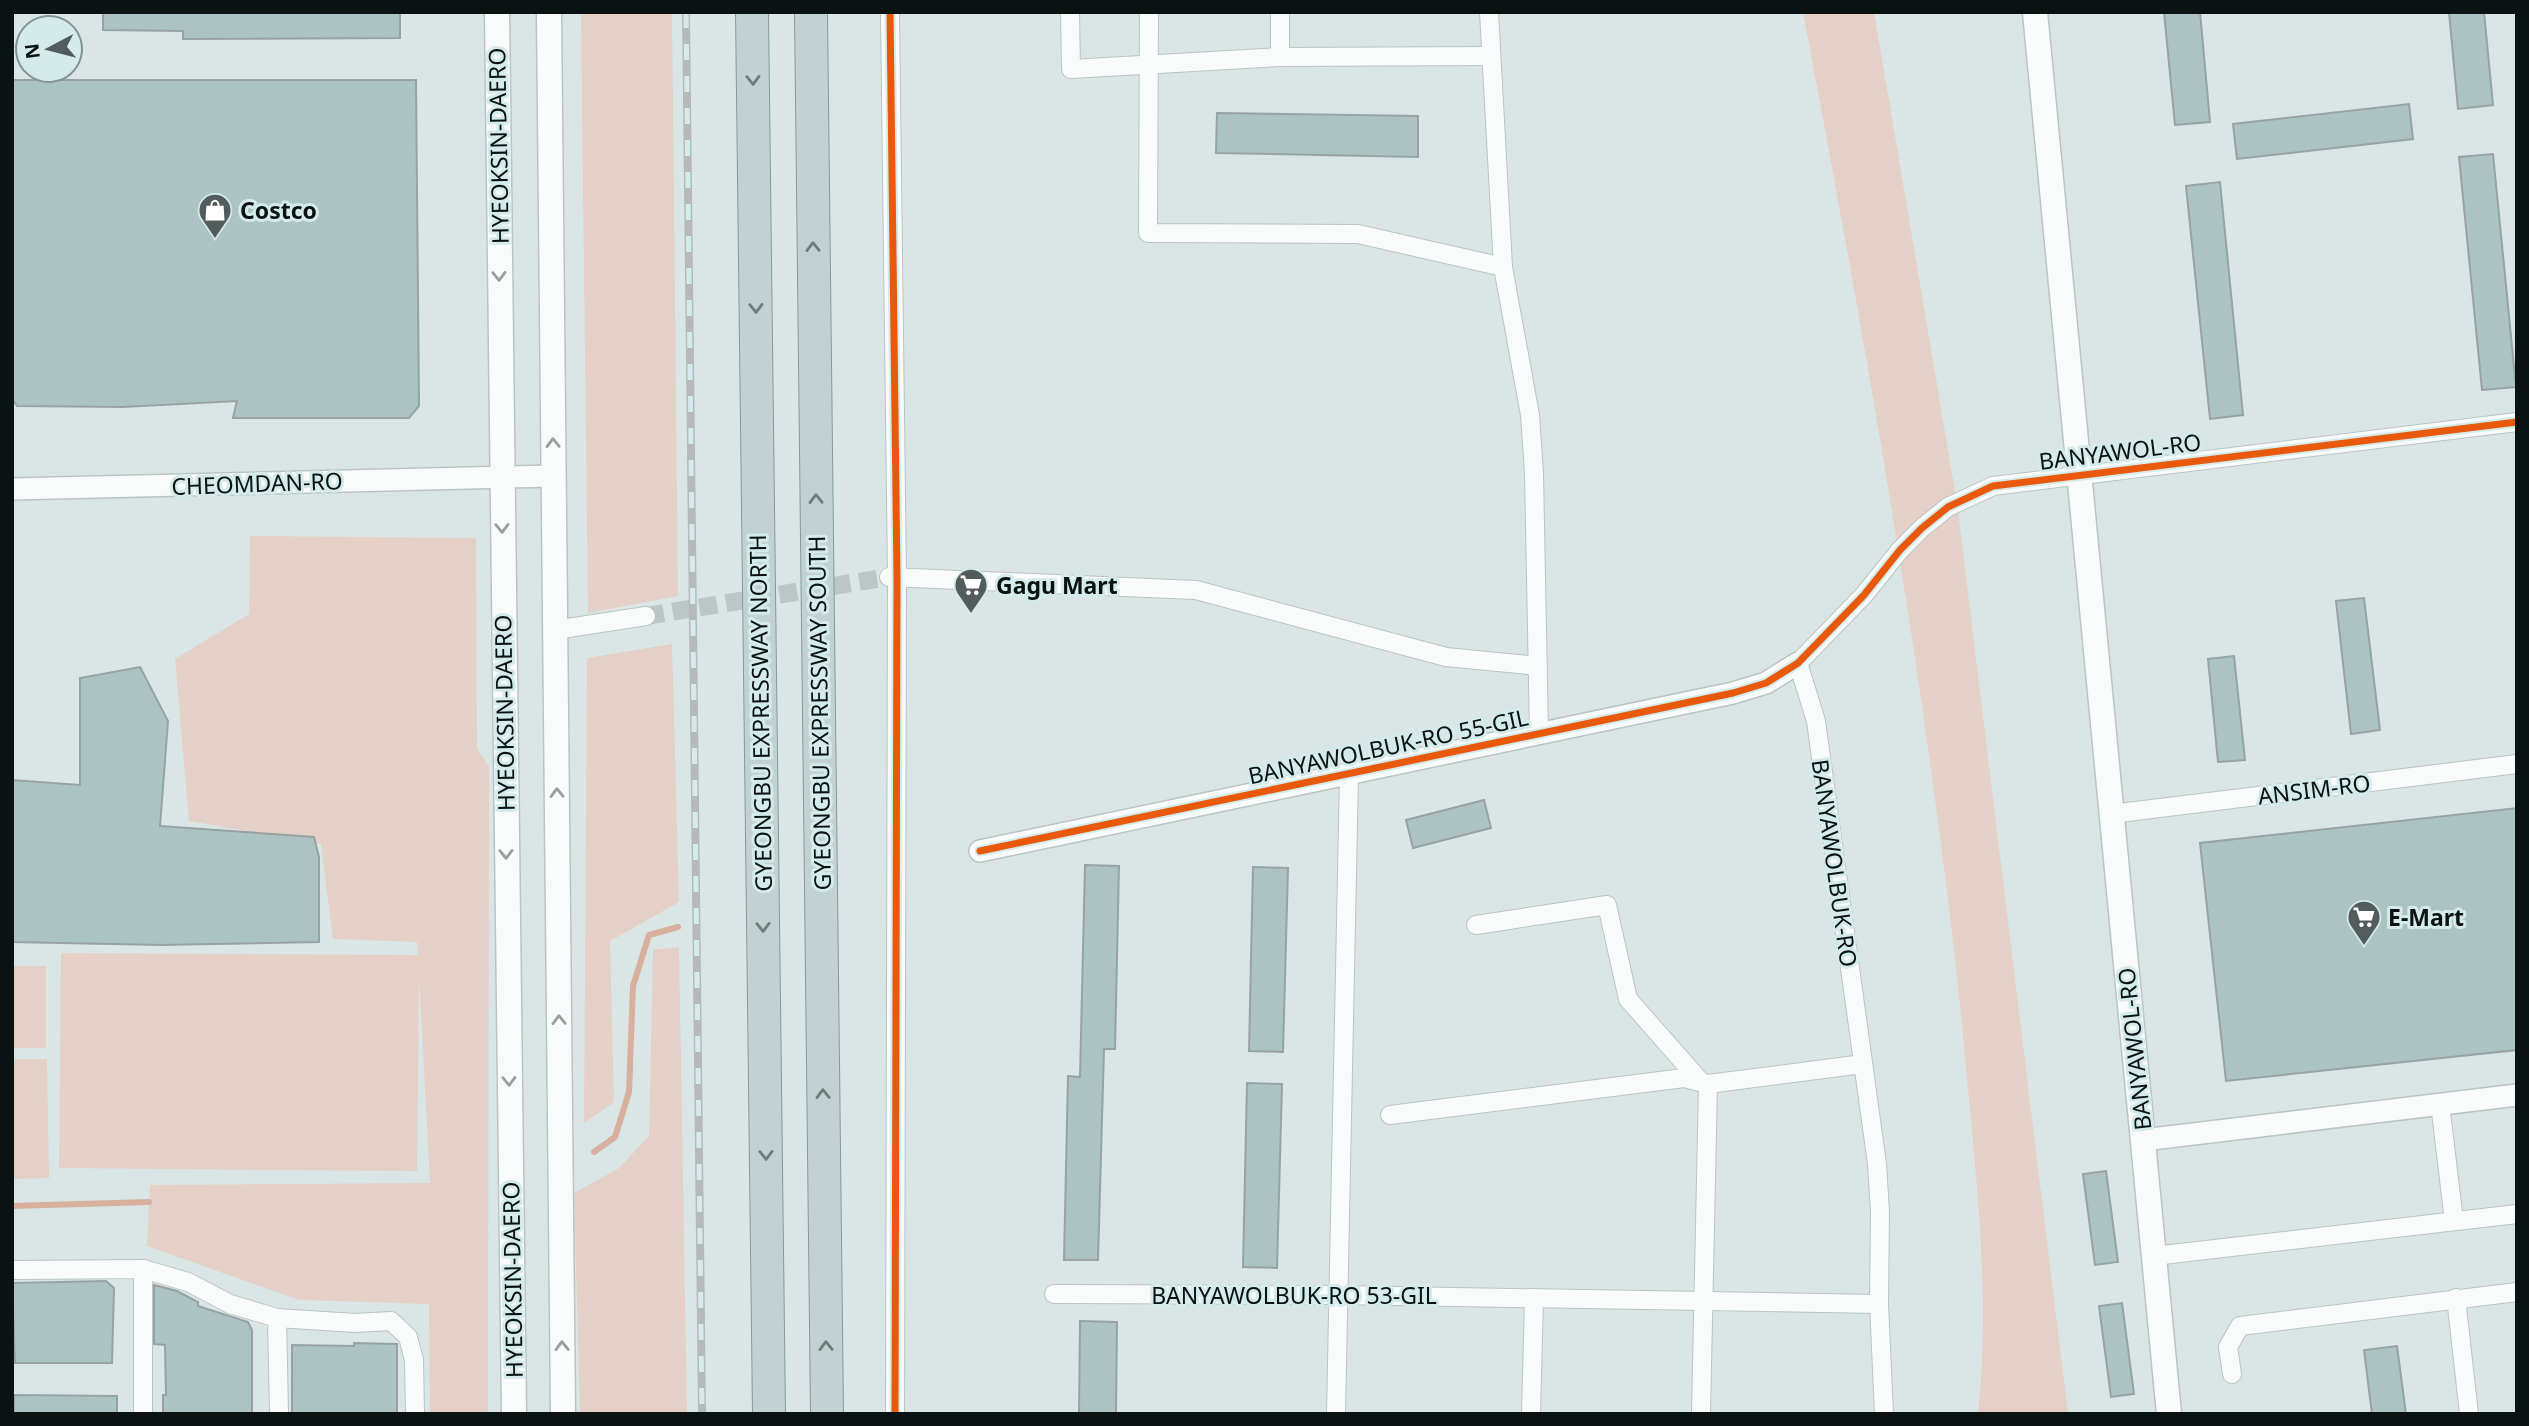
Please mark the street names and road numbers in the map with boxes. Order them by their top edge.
street label: HYEOKSIN-DAERO [480,48,516,244]
street label: BANYAWOL-RO [2037,425,2203,477]
street label: CHEOMDAN-RO [171,464,343,502]
street label: GYEONGBU EXPRESSWAY NORTH [741,534,779,892]
street label: GYEONGBU EXPRESSWAY SOUTH [800,535,838,891]
street label: HYEOKSIN-DAERO [486,615,522,811]
street label: BANYAWOLBUK-RO 55-GIL [1245,701,1531,791]
street label: BANYAWOLBUK-RO [1805,757,1865,969]
street label: ANSIM-RO [2256,766,2372,812]
street label: BANYAWOL-RO [2110,966,2158,1132]
street label: HYEOKSIN-DAERO [494,1182,530,1378]
street label: BANYAWOLBUK-RO 53-GIL [1151,1279,1437,1311]

